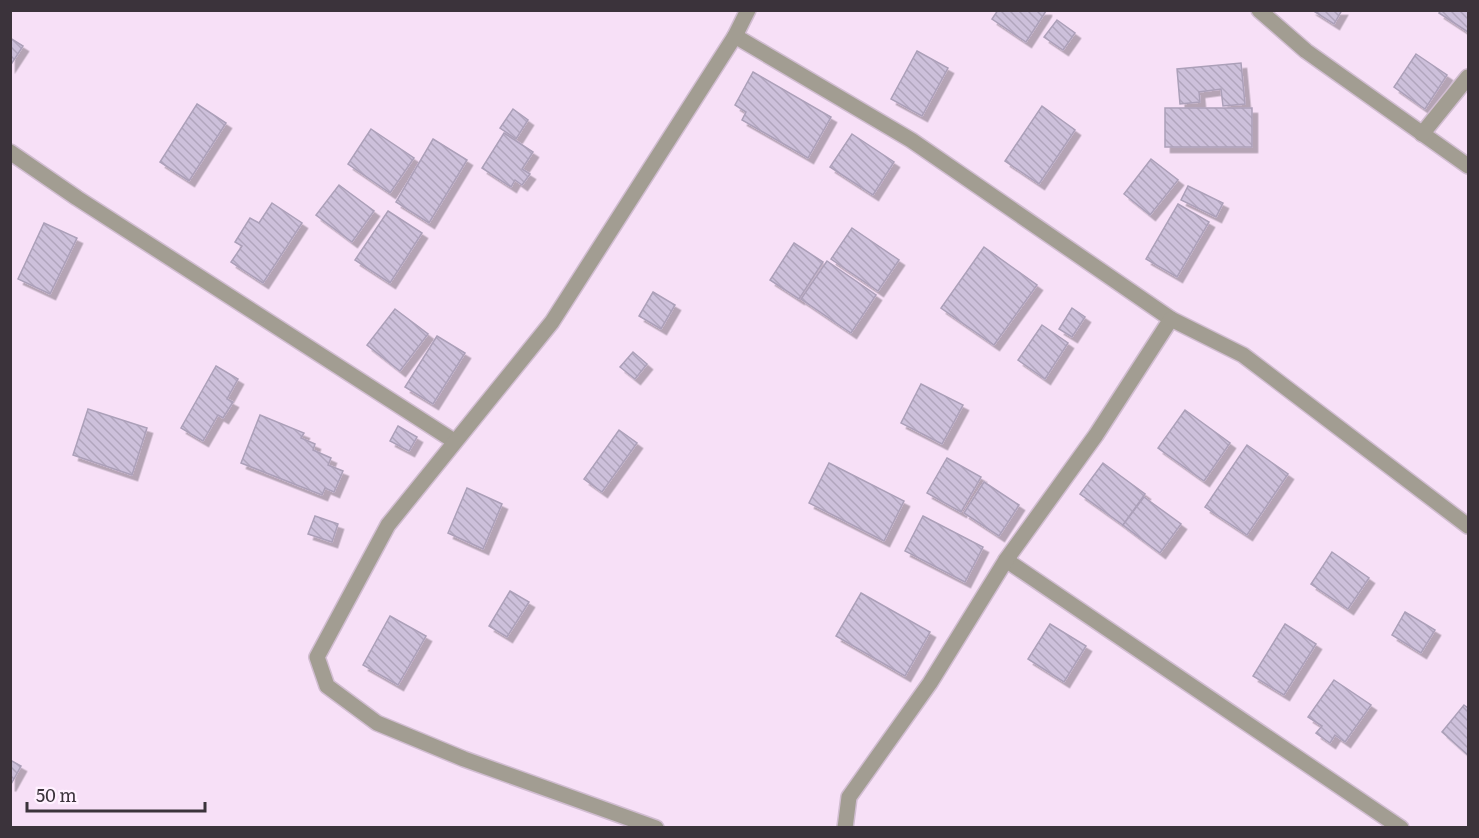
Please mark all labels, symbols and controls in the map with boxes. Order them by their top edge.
scale bar [27,775,206,813]
text: 50 m [36,781,77,808]

